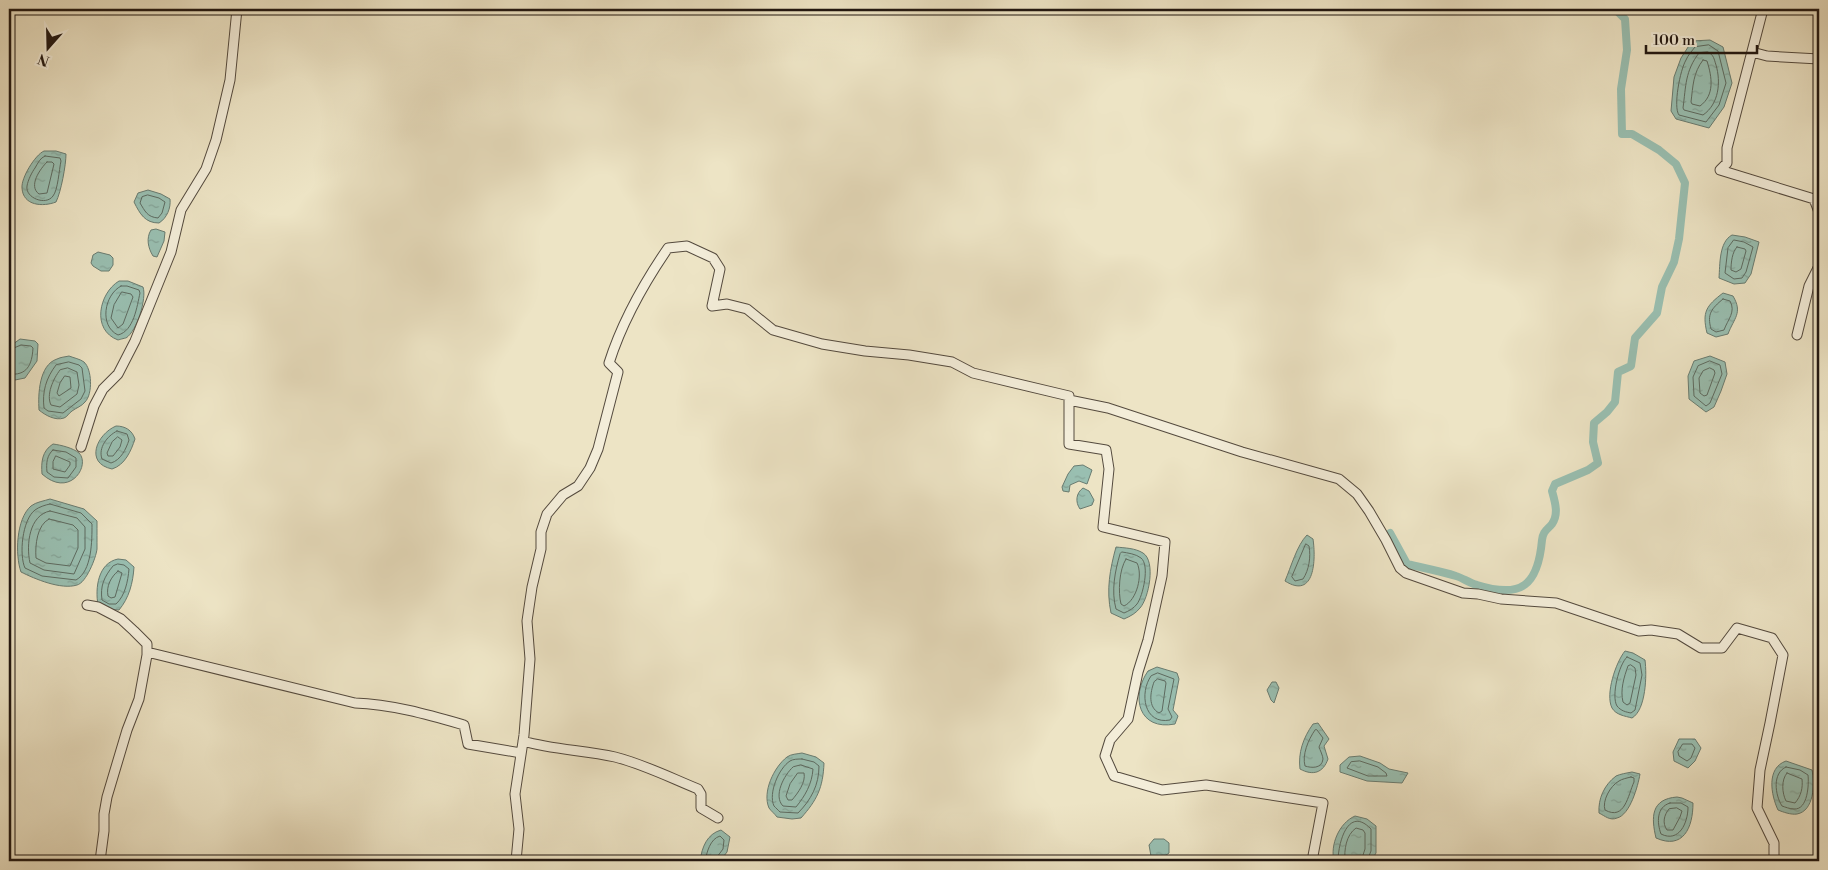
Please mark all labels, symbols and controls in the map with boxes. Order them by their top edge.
north arrow [22,22,72,72]
scale bar [1646,22,1757,54]
text: 100 m [1653,31,1695,50]
text: N [36,49,52,70]

